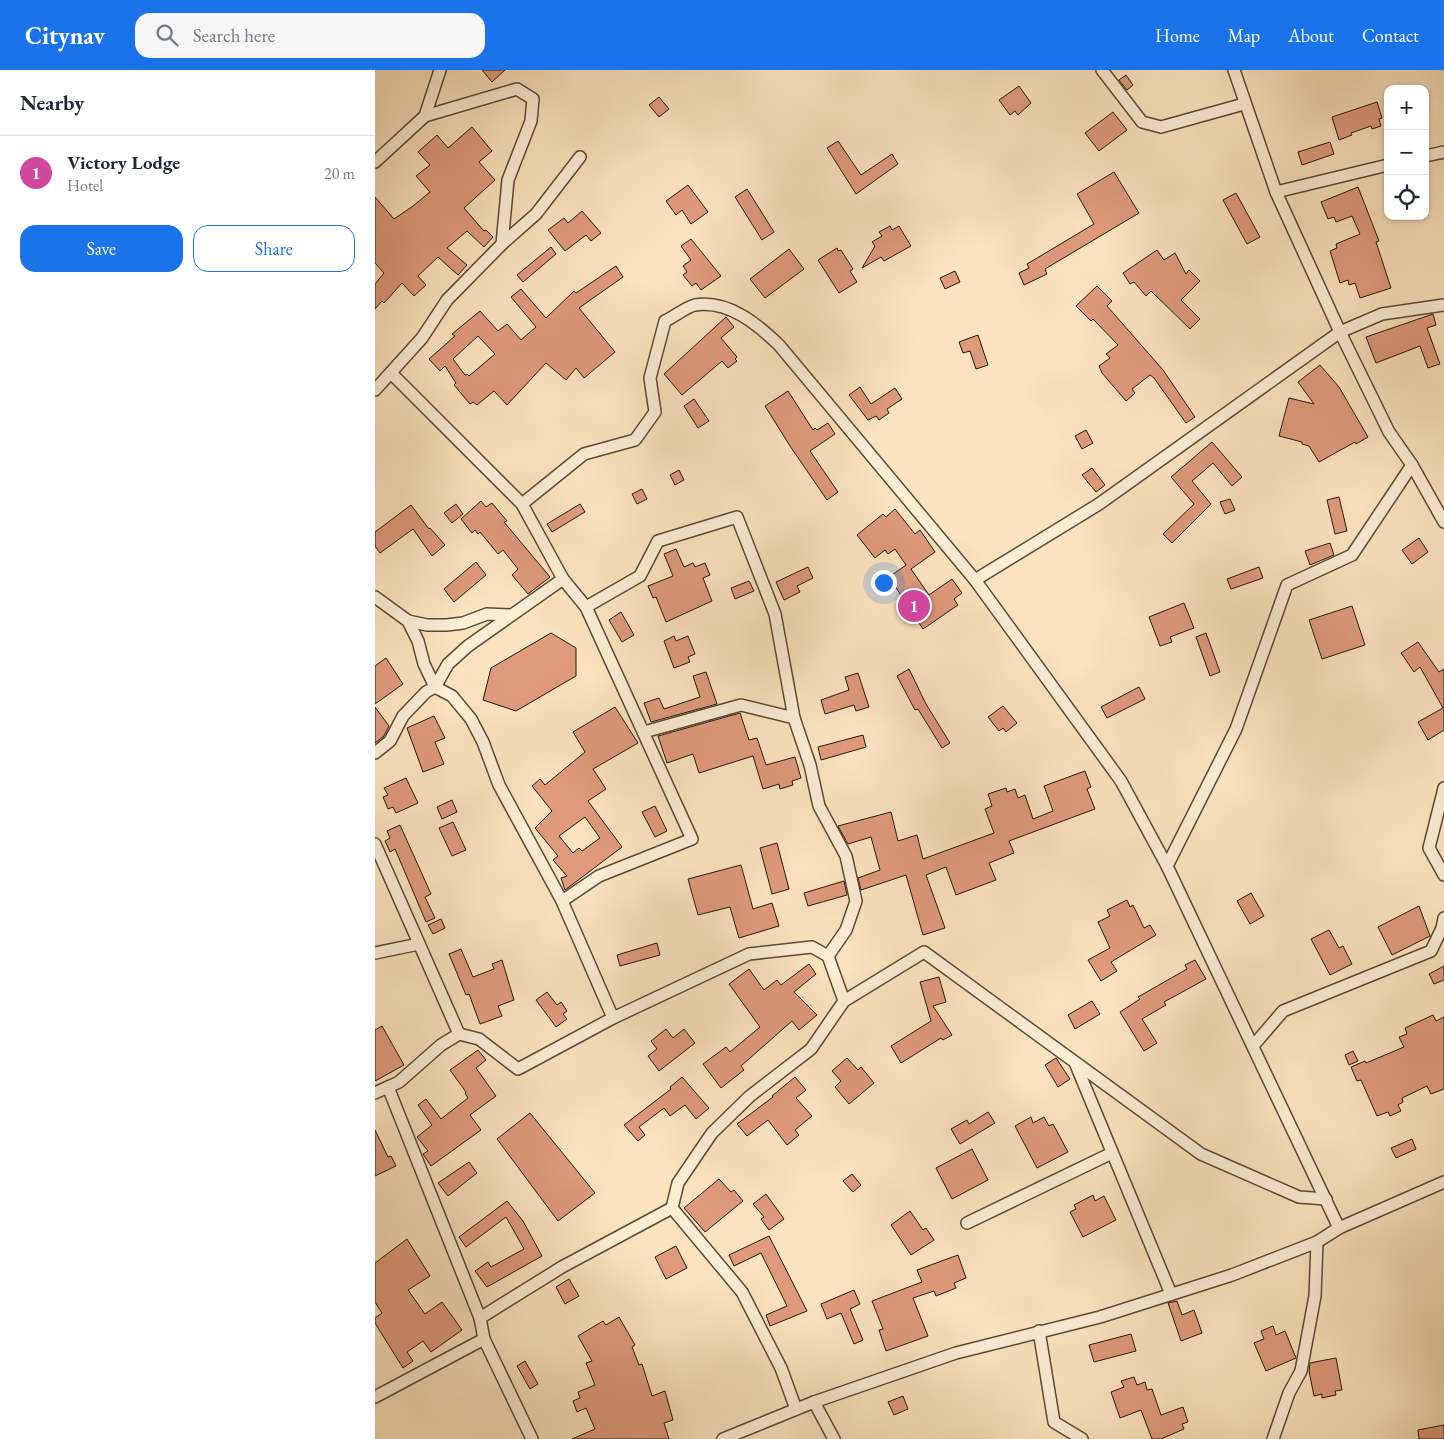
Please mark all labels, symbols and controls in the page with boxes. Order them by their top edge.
search box [135,13,485,58]
text: Citynav [25,20,105,51]
icon: search [153,21,181,49]
text: Search here [193,23,275,48]
text: Home [1155,24,1200,47]
text: Map [1228,24,1260,47]
text: About [1288,24,1334,47]
text: Contact [1362,24,1419,47]
map controls [1384,85,1429,220]
button: + [1384,85,1429,130]
text: Nearby [20,89,84,116]
button: − [1384,130,1429,175]
text: Victory Lodge [67,150,180,175]
text: 1 [32,163,40,184]
text: 20 m [324,163,355,184]
text: Hotel [67,175,103,196]
button: locate [1384,175,1429,220]
button: Save [20,225,183,272]
button: Share [193,225,355,272]
your location [871,570,897,596]
pin: 1 [898,587,930,625]

